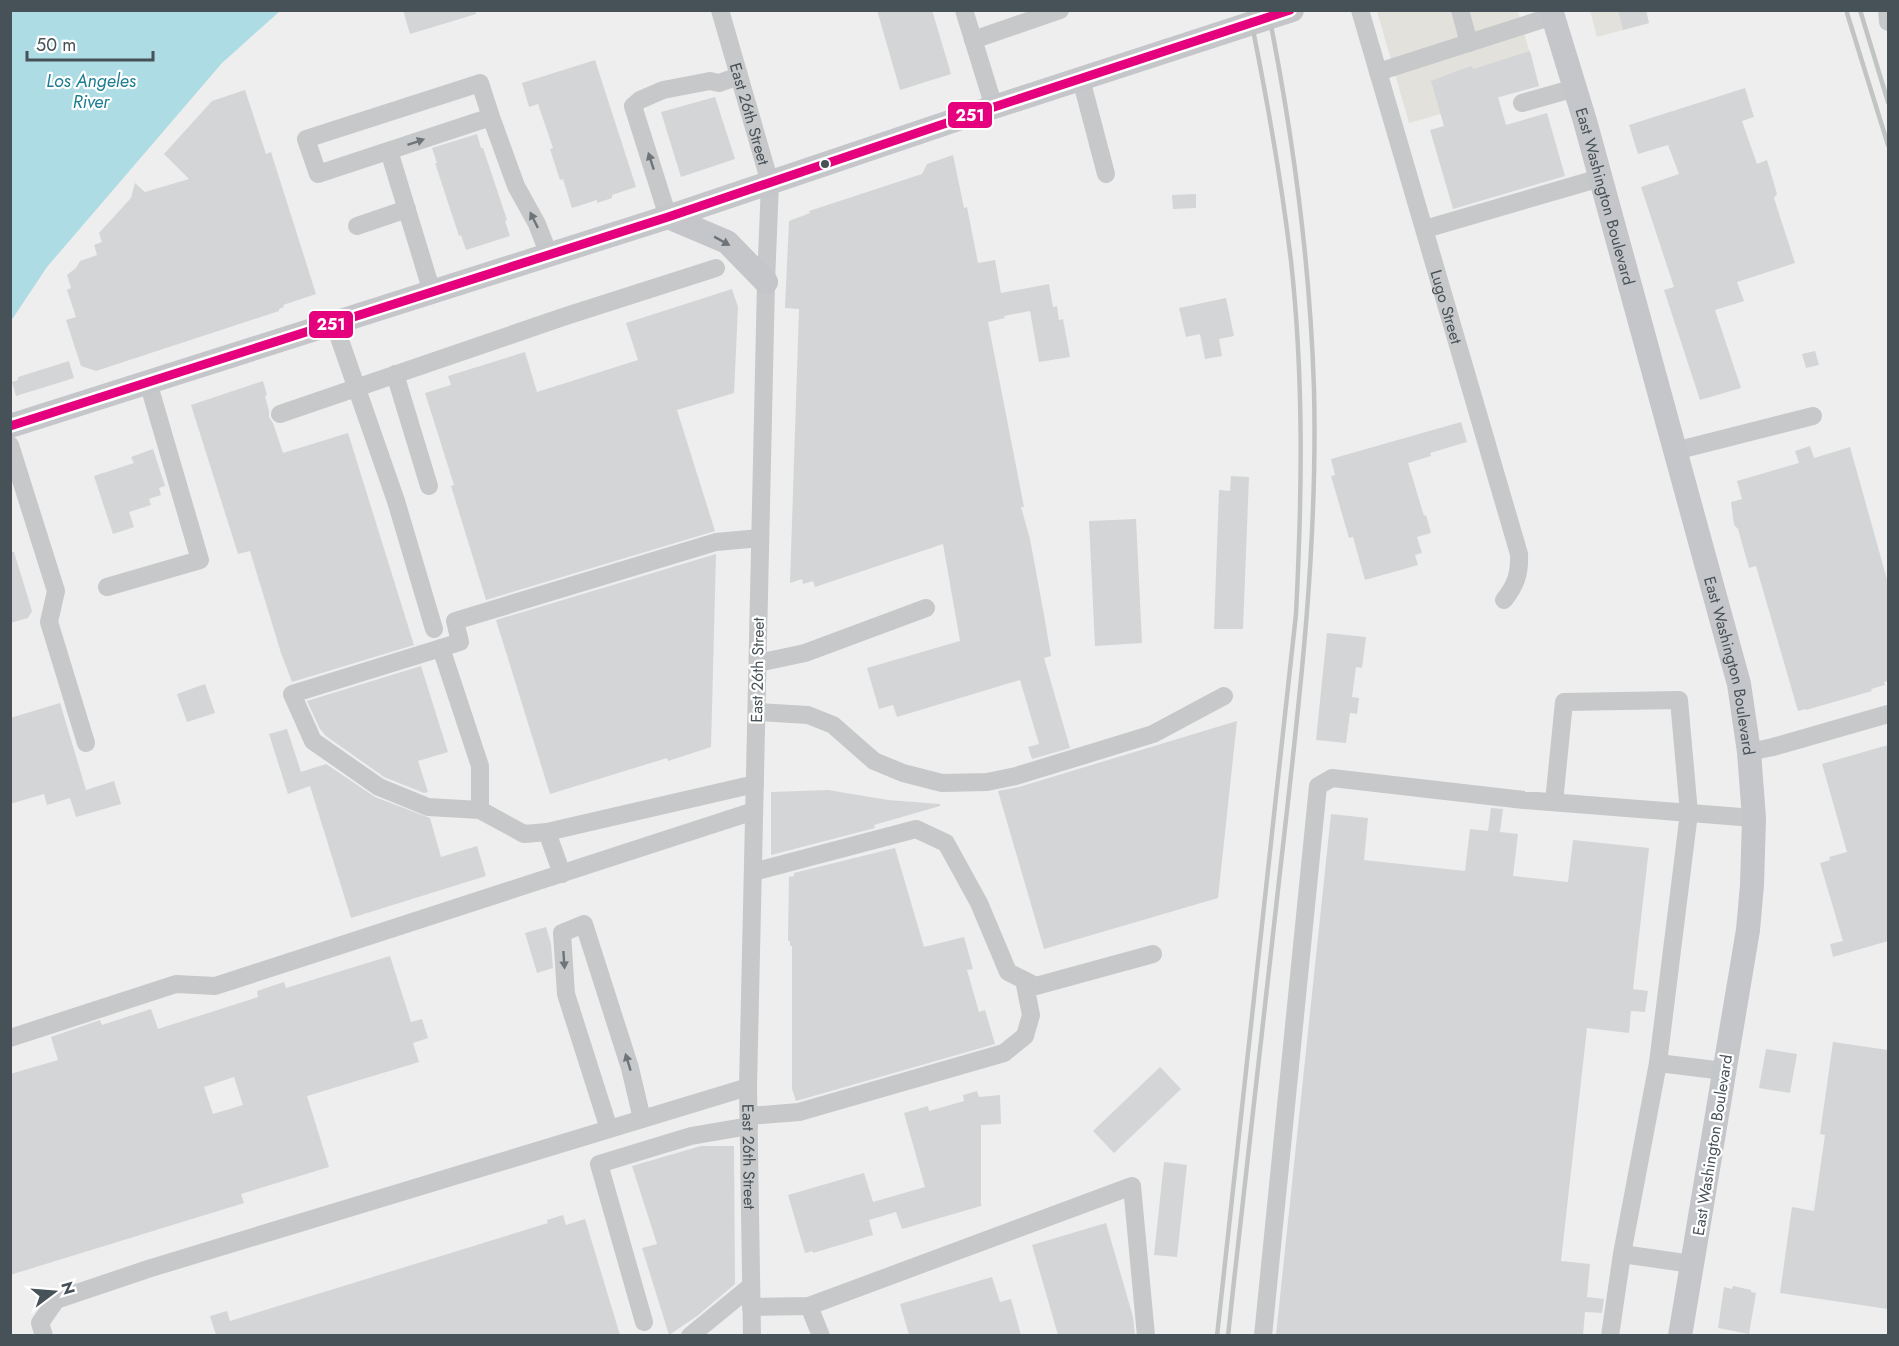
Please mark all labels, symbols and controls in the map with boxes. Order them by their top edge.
scale bar [27,24,153,62]
text: 50 m [36,32,76,58]
street label: East 26th Street [724,60,775,168]
water label: Los Angeles River [46,68,137,115]
line badge: 251 [947,101,993,129]
text: 251 [956,104,984,127]
street label: East Washington Boulevard [1570,105,1640,288]
one-way arrow [407,137,425,146]
one-way arrow [646,152,655,170]
unlabelled marker [819,158,831,170]
one-way arrow [530,211,539,228]
one-way arrow [714,236,731,246]
street label: Lugo Street [1424,267,1468,347]
line badge: 251 [308,310,354,339]
text: 251 [317,313,345,336]
street label: East Washington Boulevard [1698,574,1760,757]
street label: East 26th Street [745,617,770,723]
one-way arrow [559,950,569,969]
one-way arrow [623,1053,632,1071]
street label: East Washington Boulevard [1687,1053,1738,1237]
street label: East 26th Street [736,1104,761,1210]
north arrow [24,1262,84,1322]
text: N [55,1279,81,1297]

